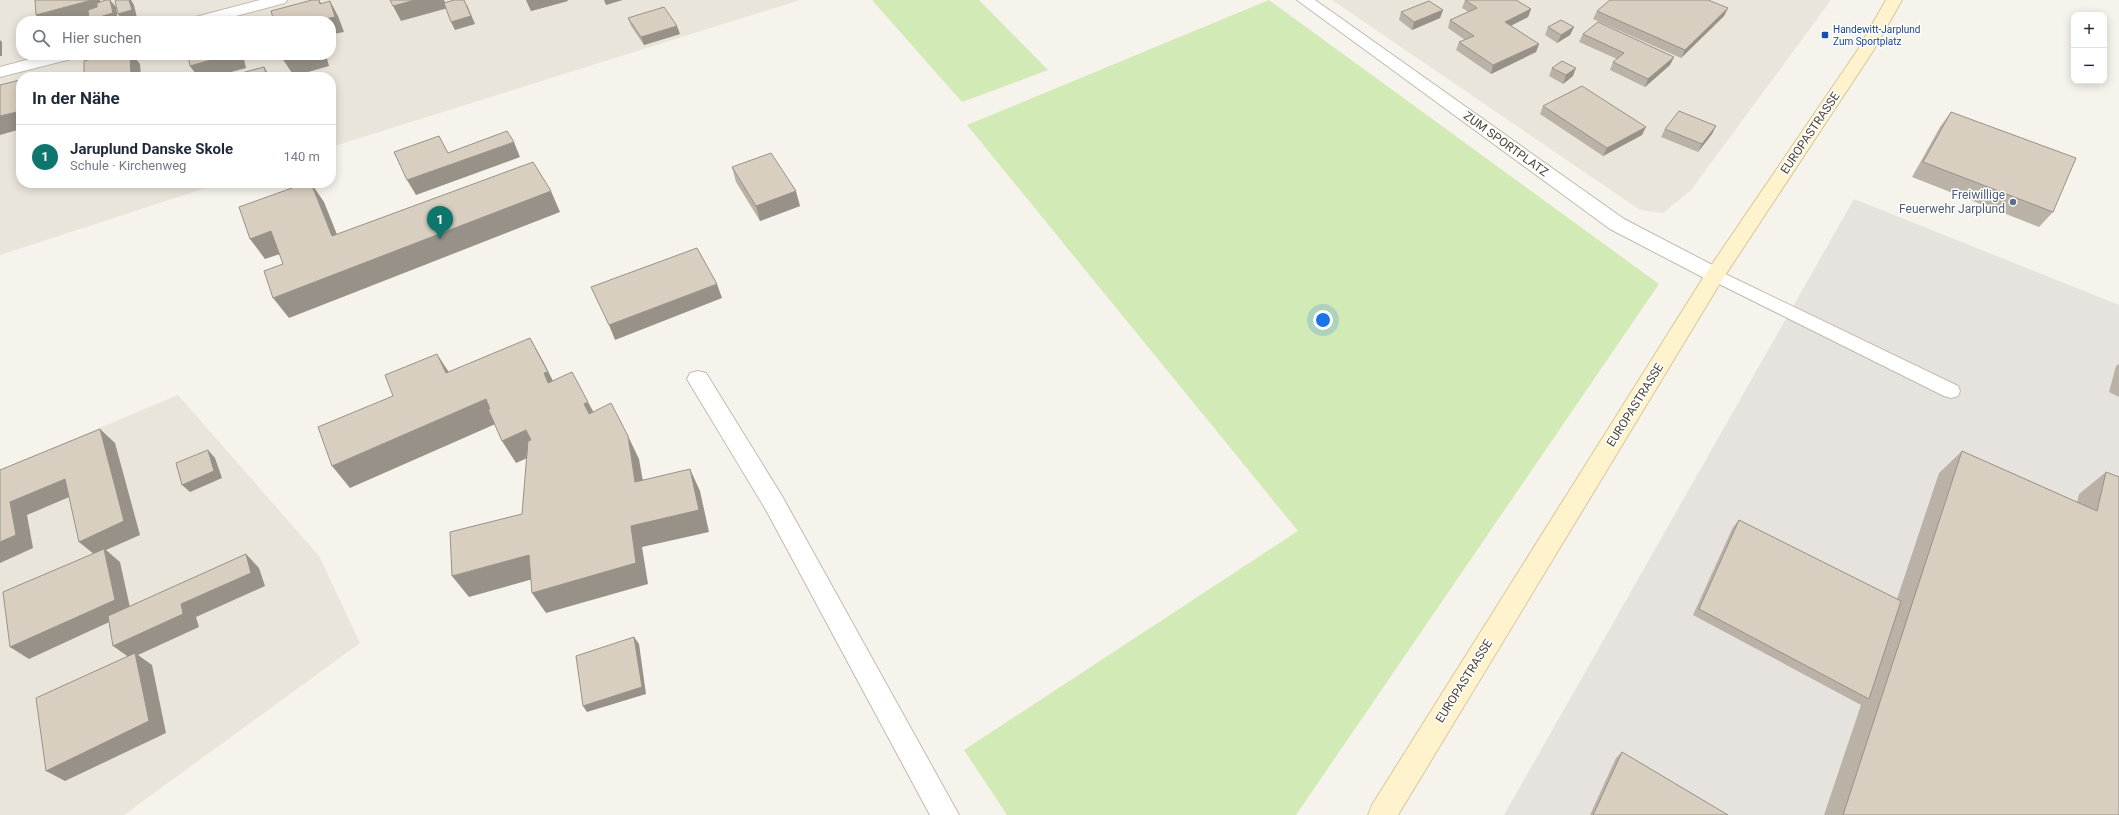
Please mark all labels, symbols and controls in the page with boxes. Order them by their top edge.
map controls [2071,12,2107,84]
button: + [2071,12,2107,48]
search box [16,16,336,60]
place label: Handewitt-Jarplund Zum Sportplatz [1833,24,1920,47]
icon: search [30,27,52,49]
text: Hier suchen [62,29,141,47]
marker: Handewitt-Jarplund Zum Sportplatz [1820,30,1830,40]
button: − [2071,48,2107,84]
text: In der Nähe [32,88,120,108]
street label: EUROPASTRASSE [1778,89,1843,176]
street label: ZUM SPORTPLATZ [1461,109,1551,179]
text: Jaruplund Danske Skole [70,140,233,158]
text: 1 [41,149,49,164]
text: 140 m [283,149,320,164]
text: Schule · Kirchenweg [70,158,186,173]
place label: Freiwillige Feuerwehr Jarplund [1899,188,2005,216]
marker: Freiwillige Feuerwehr Jarplund [2008,197,2018,207]
pin: 1 [427,206,453,239]
your location [1313,310,1333,330]
street label: EUROPASTRASSE [1604,361,1666,449]
street label: EUROPASTRASSE [1433,637,1495,725]

